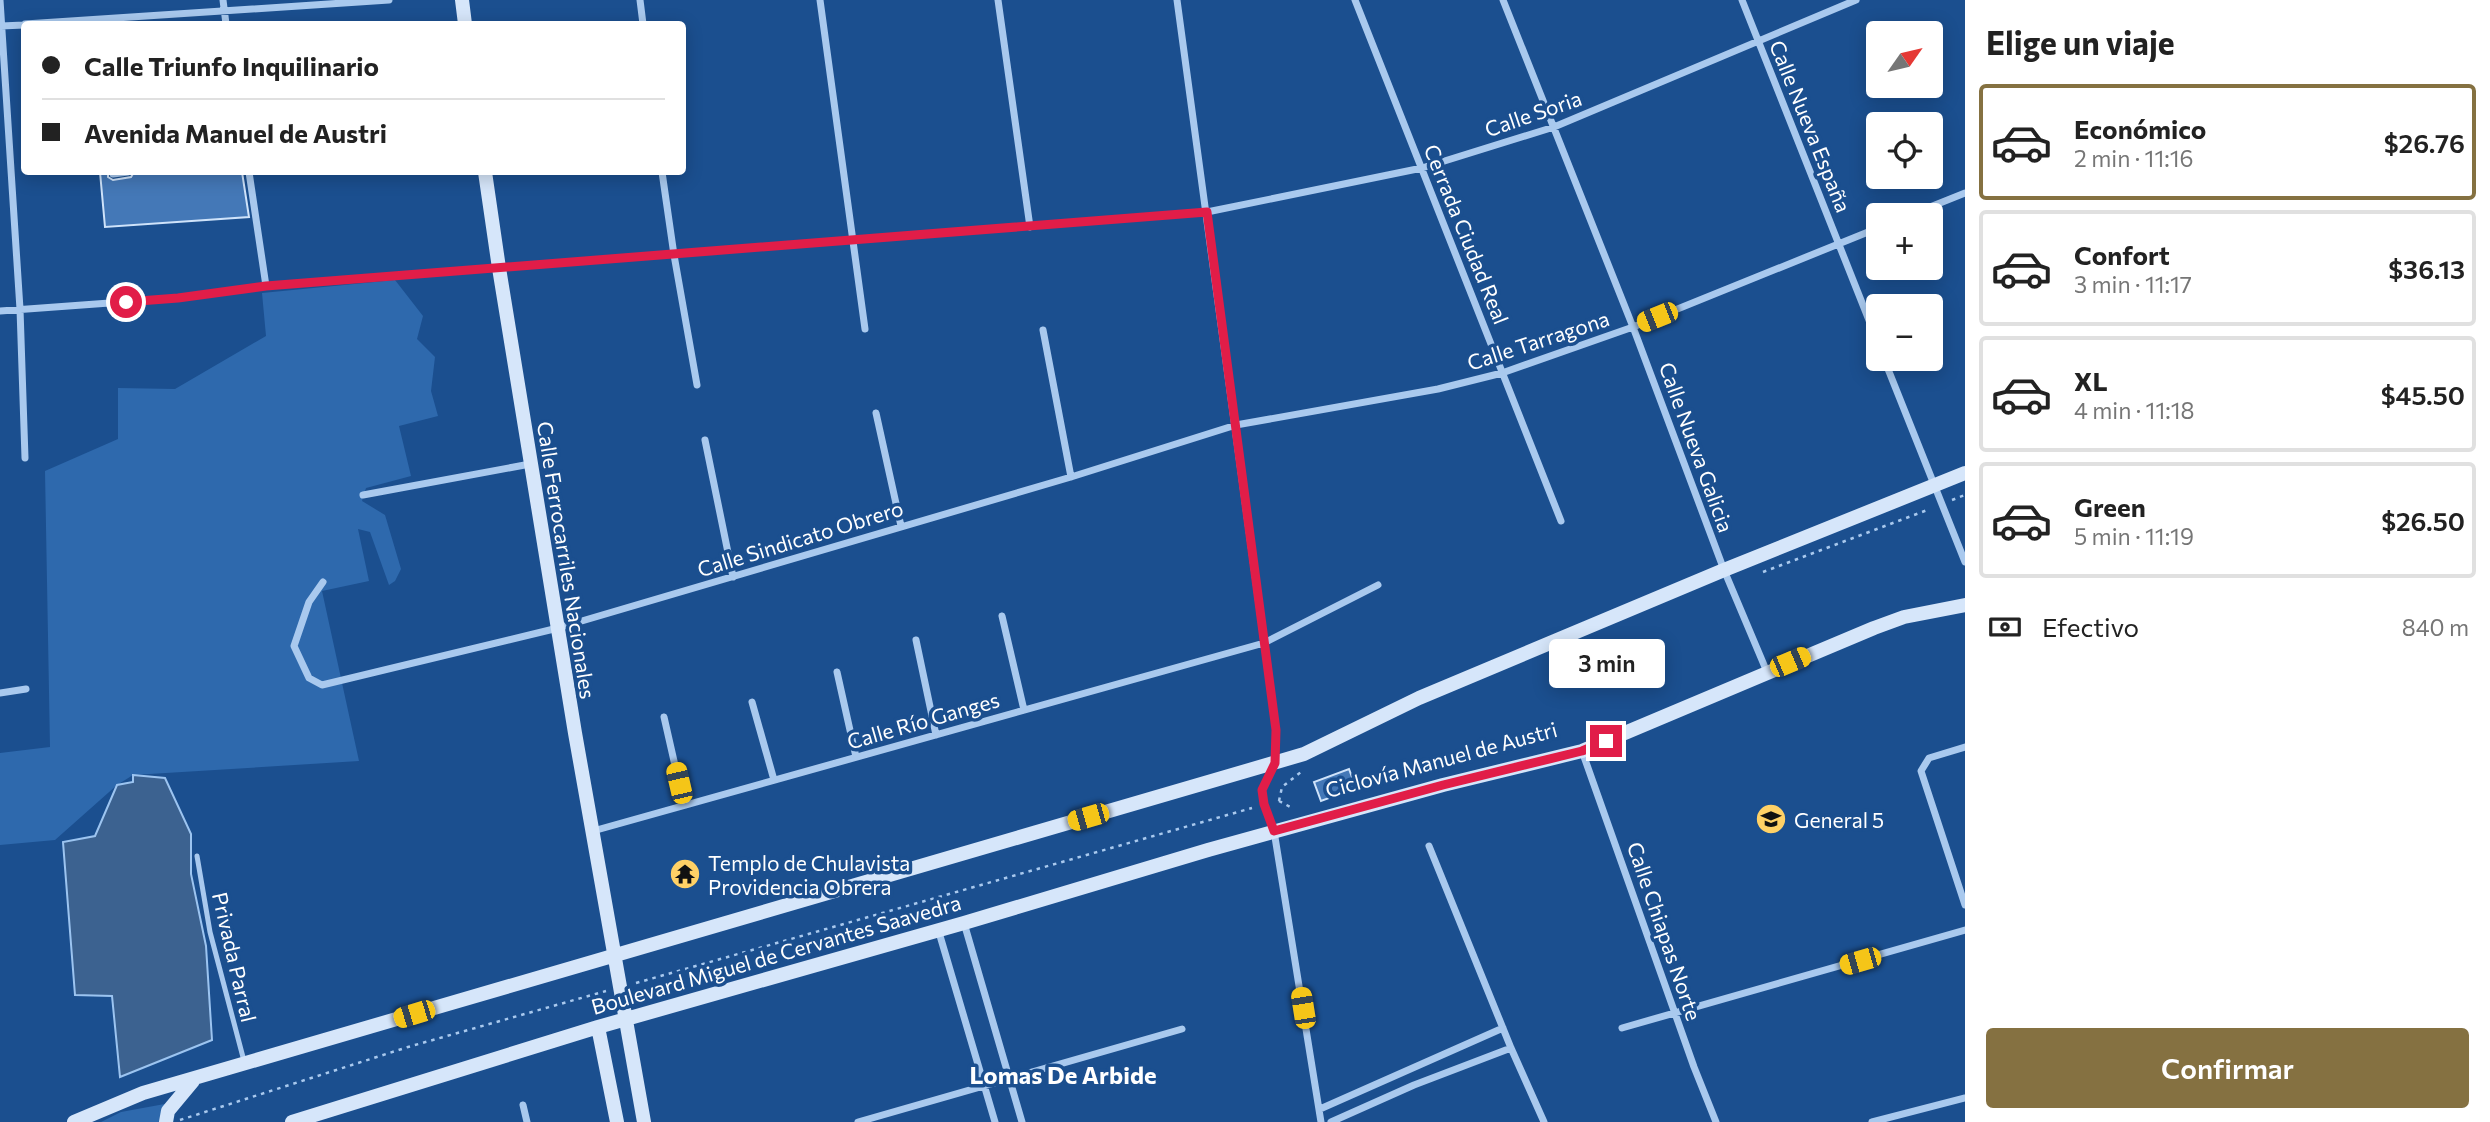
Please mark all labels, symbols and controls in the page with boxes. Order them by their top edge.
north arrow [1866,21,1942,98]
map controls [1866,21,1943,371]
text: Elige un viaje [1986,22,2175,62]
street label: Calle Nueva España [1765,36,1857,216]
text: Calle Triunfo Inquilinario [84,50,379,81]
street label: Calle Soria [1481,85,1585,141]
icon: car [1990,111,2053,174]
button: locate [1866,112,1943,189]
text: Económico [2074,113,2206,144]
text: Avenida Manuel de Austri [84,117,387,148]
text: $26.76 [2384,127,2465,158]
street label: Cerrada Ciudad Real [1420,140,1514,328]
text: 2 min · 11:16 [2074,144,2193,172]
button: + [1866,203,1943,280]
icon: car [1990,237,2053,300]
text: Confort [2074,239,2170,270]
text: $36.13 [2388,253,2465,284]
text: 3 min · 11:17 [2074,270,2192,298]
route start [110,286,142,318]
button: − [1866,294,1943,371]
car [1634,299,1681,335]
street label: Calle Tarragona [1464,305,1612,375]
street label: Calle Nueva Galicia [1655,359,1739,535]
icon: car [1990,363,2053,426]
text: XL [2074,365,2108,396]
text: $45.50 [2381,379,2465,410]
text: 4 min · 11:18 [2074,396,2194,424]
street label: Calle Ferrocarriles Nacionales [533,420,601,700]
icon: car [1990,489,2053,552]
text: Green [2074,491,2146,522]
street label: Calle Sindicato Obrero [694,495,906,581]
text: $26.50 [2381,505,2465,536]
text: 5 min · 11:19 [2074,522,2194,550]
icon: cash [1986,608,2024,646]
text: Efectivo [2042,611,2139,642]
text: 840 m [2402,613,2469,641]
callout: 3 min [1548,640,1664,688]
car [1767,644,1814,680]
text: 3 min [1578,649,1636,677]
street label: Calle Río Ganges [844,686,1002,754]
street label: Ciclovía Manuel de Austri [1322,716,1560,802]
route end [1590,725,1622,757]
car [665,760,694,806]
car [1065,801,1112,833]
school or university icon: General 5 [1754,802,1788,836]
place label: General 5 [1794,807,1884,832]
street label: Calle Chiapas Norte [1623,838,1707,1024]
place label: Templo de Chulavista Providencia Obrera [708,850,910,899]
temple icon: Templo de Chulavista Providencia Obrera [668,857,702,891]
street label: Boulevard Miguel de Cervantes Saavedra [588,889,964,1019]
street label: Privada Parral [208,890,262,1024]
car [1837,945,1884,977]
car [1290,986,1317,1030]
car [391,998,438,1030]
button: Confirmar [1986,1028,2469,1108]
district label: Lomas De Arbide [969,1060,1157,1089]

